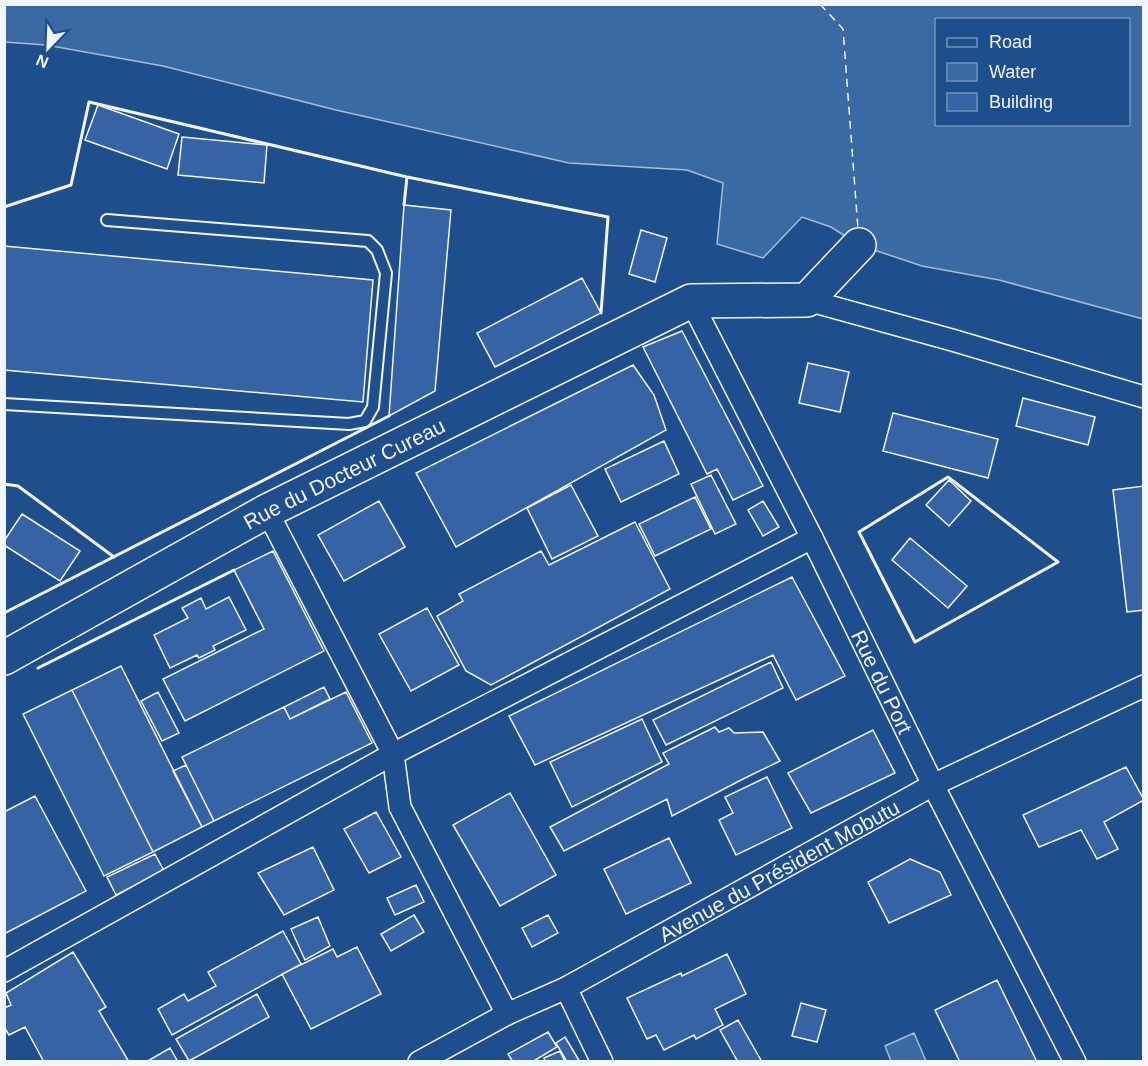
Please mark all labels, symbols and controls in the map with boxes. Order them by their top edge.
north arrow [18,18,78,78]
legend [935,18,1130,126]
text: Road [989,32,1032,52]
text: N [34,51,51,71]
text: Water [989,62,1036,82]
text: Building [989,92,1053,112]
street label: Rue du Docteur Cureau [239,413,448,533]
street label: Rue du Port [847,626,917,737]
street label: Avenue du Président Mobutu [655,795,903,946]

